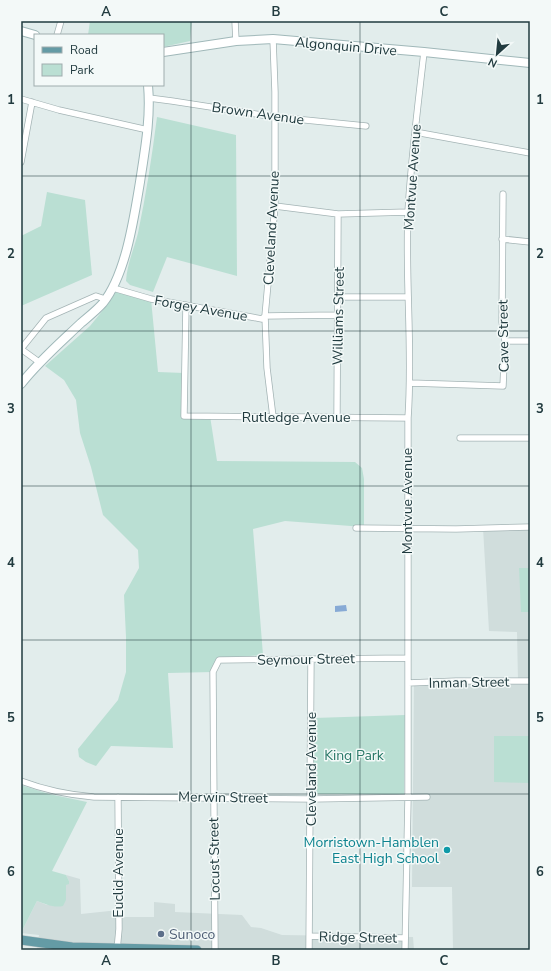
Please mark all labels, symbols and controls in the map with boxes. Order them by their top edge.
text: A [101,3,111,21]
text: B [272,3,281,21]
text: C [440,3,449,21]
street label: Algonquin Drive [294,33,398,60]
legend [34,34,164,86]
north arrow [477,34,517,74]
text: Road [70,42,98,58]
text: N [486,54,500,71]
text: Park [70,62,95,78]
text: 1 [7,91,15,109]
text: 1 [536,91,544,109]
street label: Brown Avenue [211,98,305,129]
street label: Montvue Avenue [399,123,426,231]
street label: Cleveland Avenue [259,170,284,286]
text: 2 [7,245,15,263]
text: 2 [536,245,544,263]
street label: Williams Street [328,267,349,365]
street label: Forgey Avenue [153,291,249,326]
street label: Cave Street [493,299,514,373]
text: 3 [7,400,15,418]
text: 3 [536,400,544,418]
street label: Rutledge Avenue [242,408,350,427]
street label: Montvue Avenue [398,448,417,554]
text: 4 [7,554,15,572]
text: 4 [536,554,544,572]
street label: Seymour Street [257,649,355,670]
street label: Inman Street [429,672,510,693]
text: 5 [7,709,15,727]
text: 5 [536,709,544,727]
street label: Cleveland Avenue [302,712,321,826]
park label: King Park [324,746,385,765]
street label: Merwin Street [178,787,268,808]
street label: Locust Street [204,817,225,901]
street label: Euclid Avenue [109,828,128,918]
place label: Morristown-Hamblen East High School [303,833,440,868]
marker: Morristown-Hamblen East High School [442,845,452,855]
text: 6 [7,863,15,881]
text: 6 [536,863,544,881]
place label: Sunoco [169,925,216,944]
street label: Ridge Street [319,927,397,948]
marker: Sunoco [156,929,166,939]
text: A [101,952,111,970]
text: B [272,952,281,970]
text: C [440,952,449,970]

